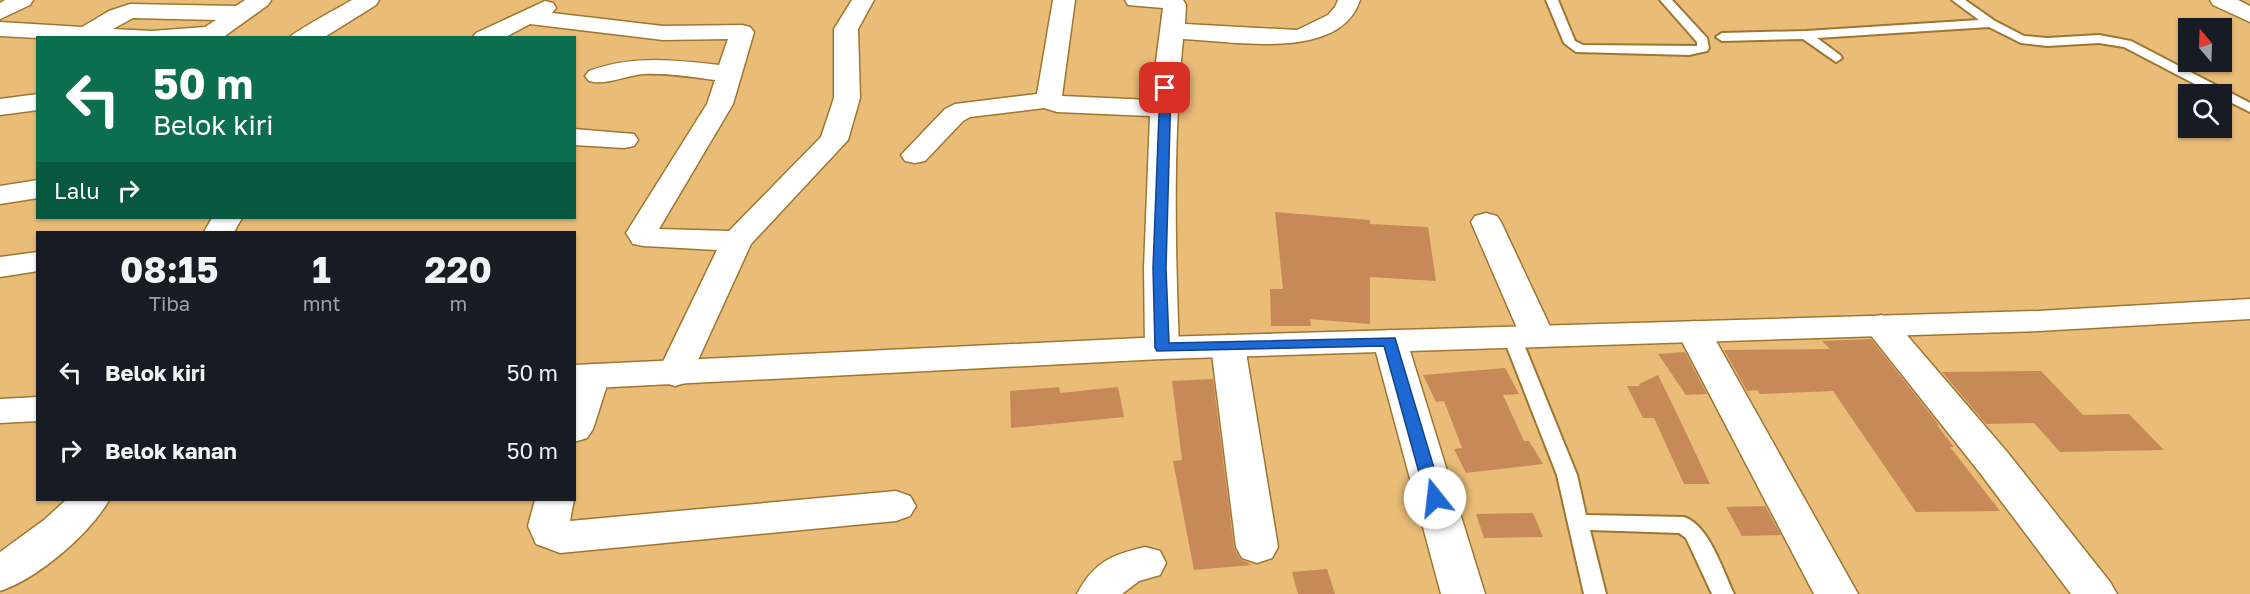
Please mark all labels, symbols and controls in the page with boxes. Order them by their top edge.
north arrow [2178,18,2232,72]
map controls [2178,18,2232,138]
text: 50 m [153,58,253,108]
icon: left [54,60,132,138]
pin [1139,62,1190,113]
icon: arrive [1148,71,1181,104]
button: search [2178,84,2232,138]
text: Belok kiri [153,109,274,141]
icon: right [112,174,145,207]
text: Lalu [54,177,100,204]
text: 08:15 [120,248,219,291]
text: 1 [312,248,331,291]
text: 220 [425,248,492,291]
text: Tiba [149,291,190,315]
text: mnt [303,291,340,315]
text: m [449,291,467,315]
icon: left [54,356,87,389]
text: Belok kiri [105,359,206,386]
text: 50 m [507,359,558,386]
icon: right [54,434,87,467]
text: Belok kanan [105,437,237,464]
text: 50 m [507,437,558,464]
position arrow [1403,466,1467,530]

